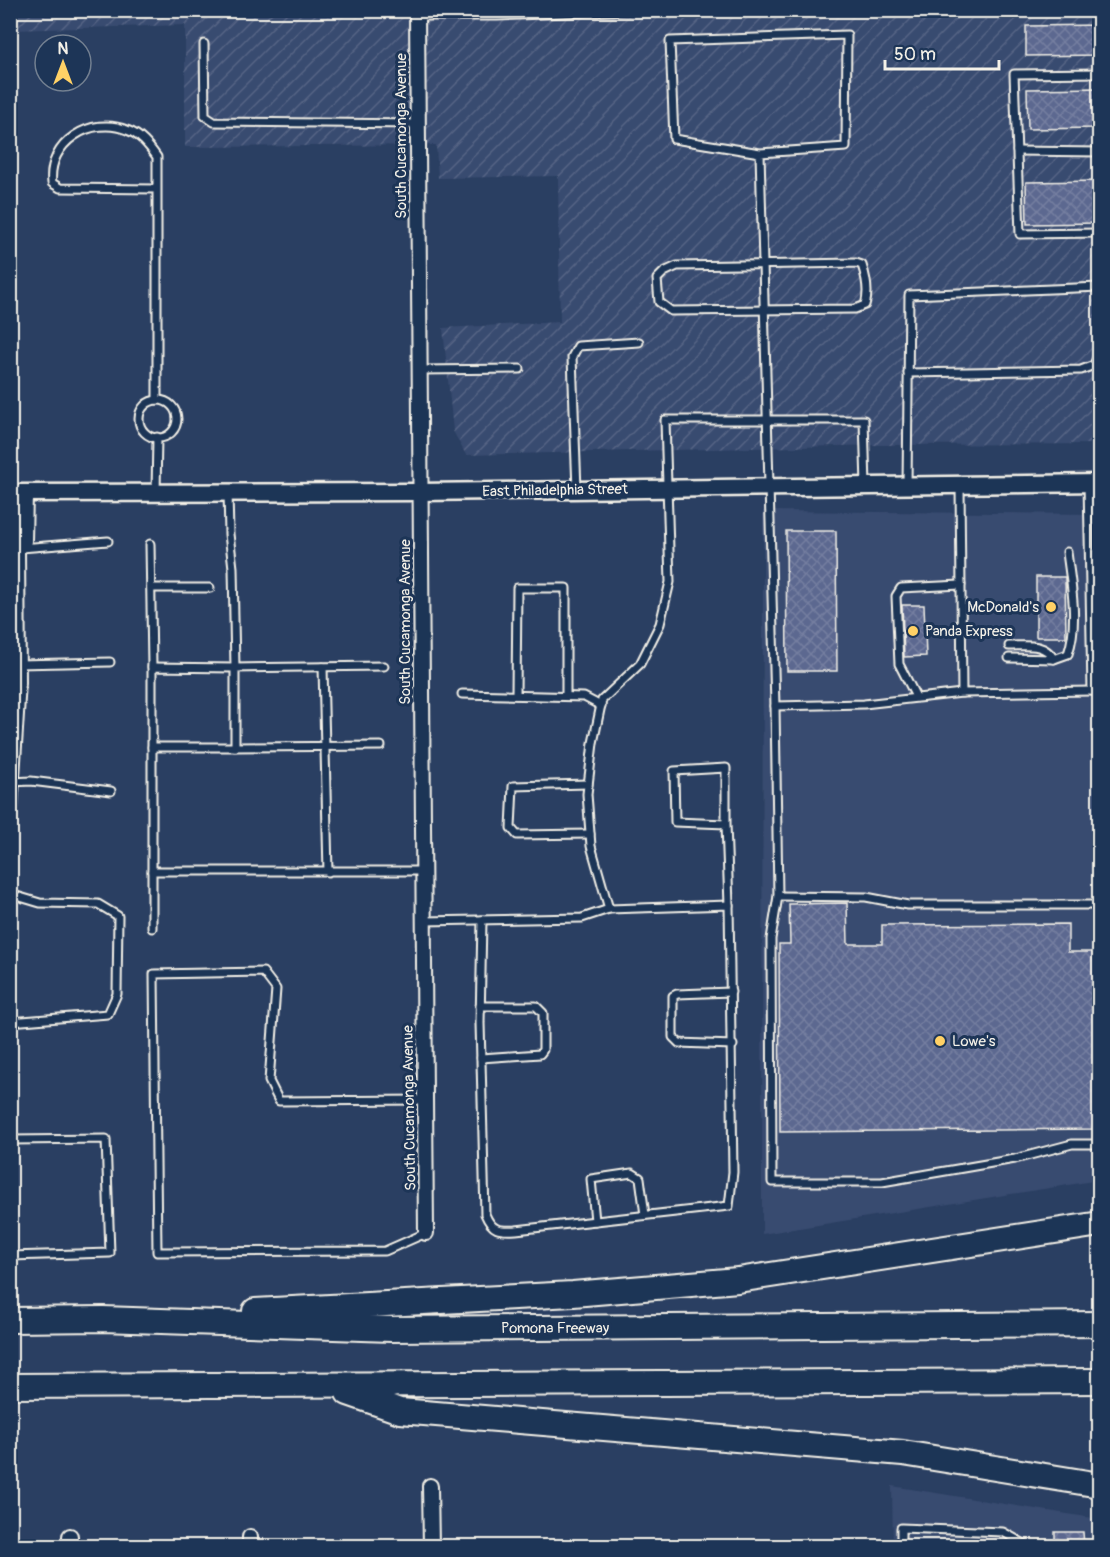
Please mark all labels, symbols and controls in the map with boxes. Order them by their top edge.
north arrow [33,33,93,93]
scale bar [885,33,999,71]
text: N [58,39,69,59]
text: 50 m [894,43,936,66]
street label: South Cucamonga Avenue [392,53,411,219]
street label: East Philadelphia Street [482,480,629,501]
street label: South Cucamonga Avenue [396,539,415,705]
place label: McDonald's [967,598,1039,617]
marker: McDonald's [1044,600,1058,614]
place label: Panda Express [925,622,1013,641]
marker: Panda Express [906,624,920,638]
street label: South Cucamonga Avenue [399,1024,420,1191]
place label: Lowe's [952,1032,996,1051]
marker: Lowe's [933,1034,947,1048]
street label: Pomona Freeway [501,1319,610,1338]

